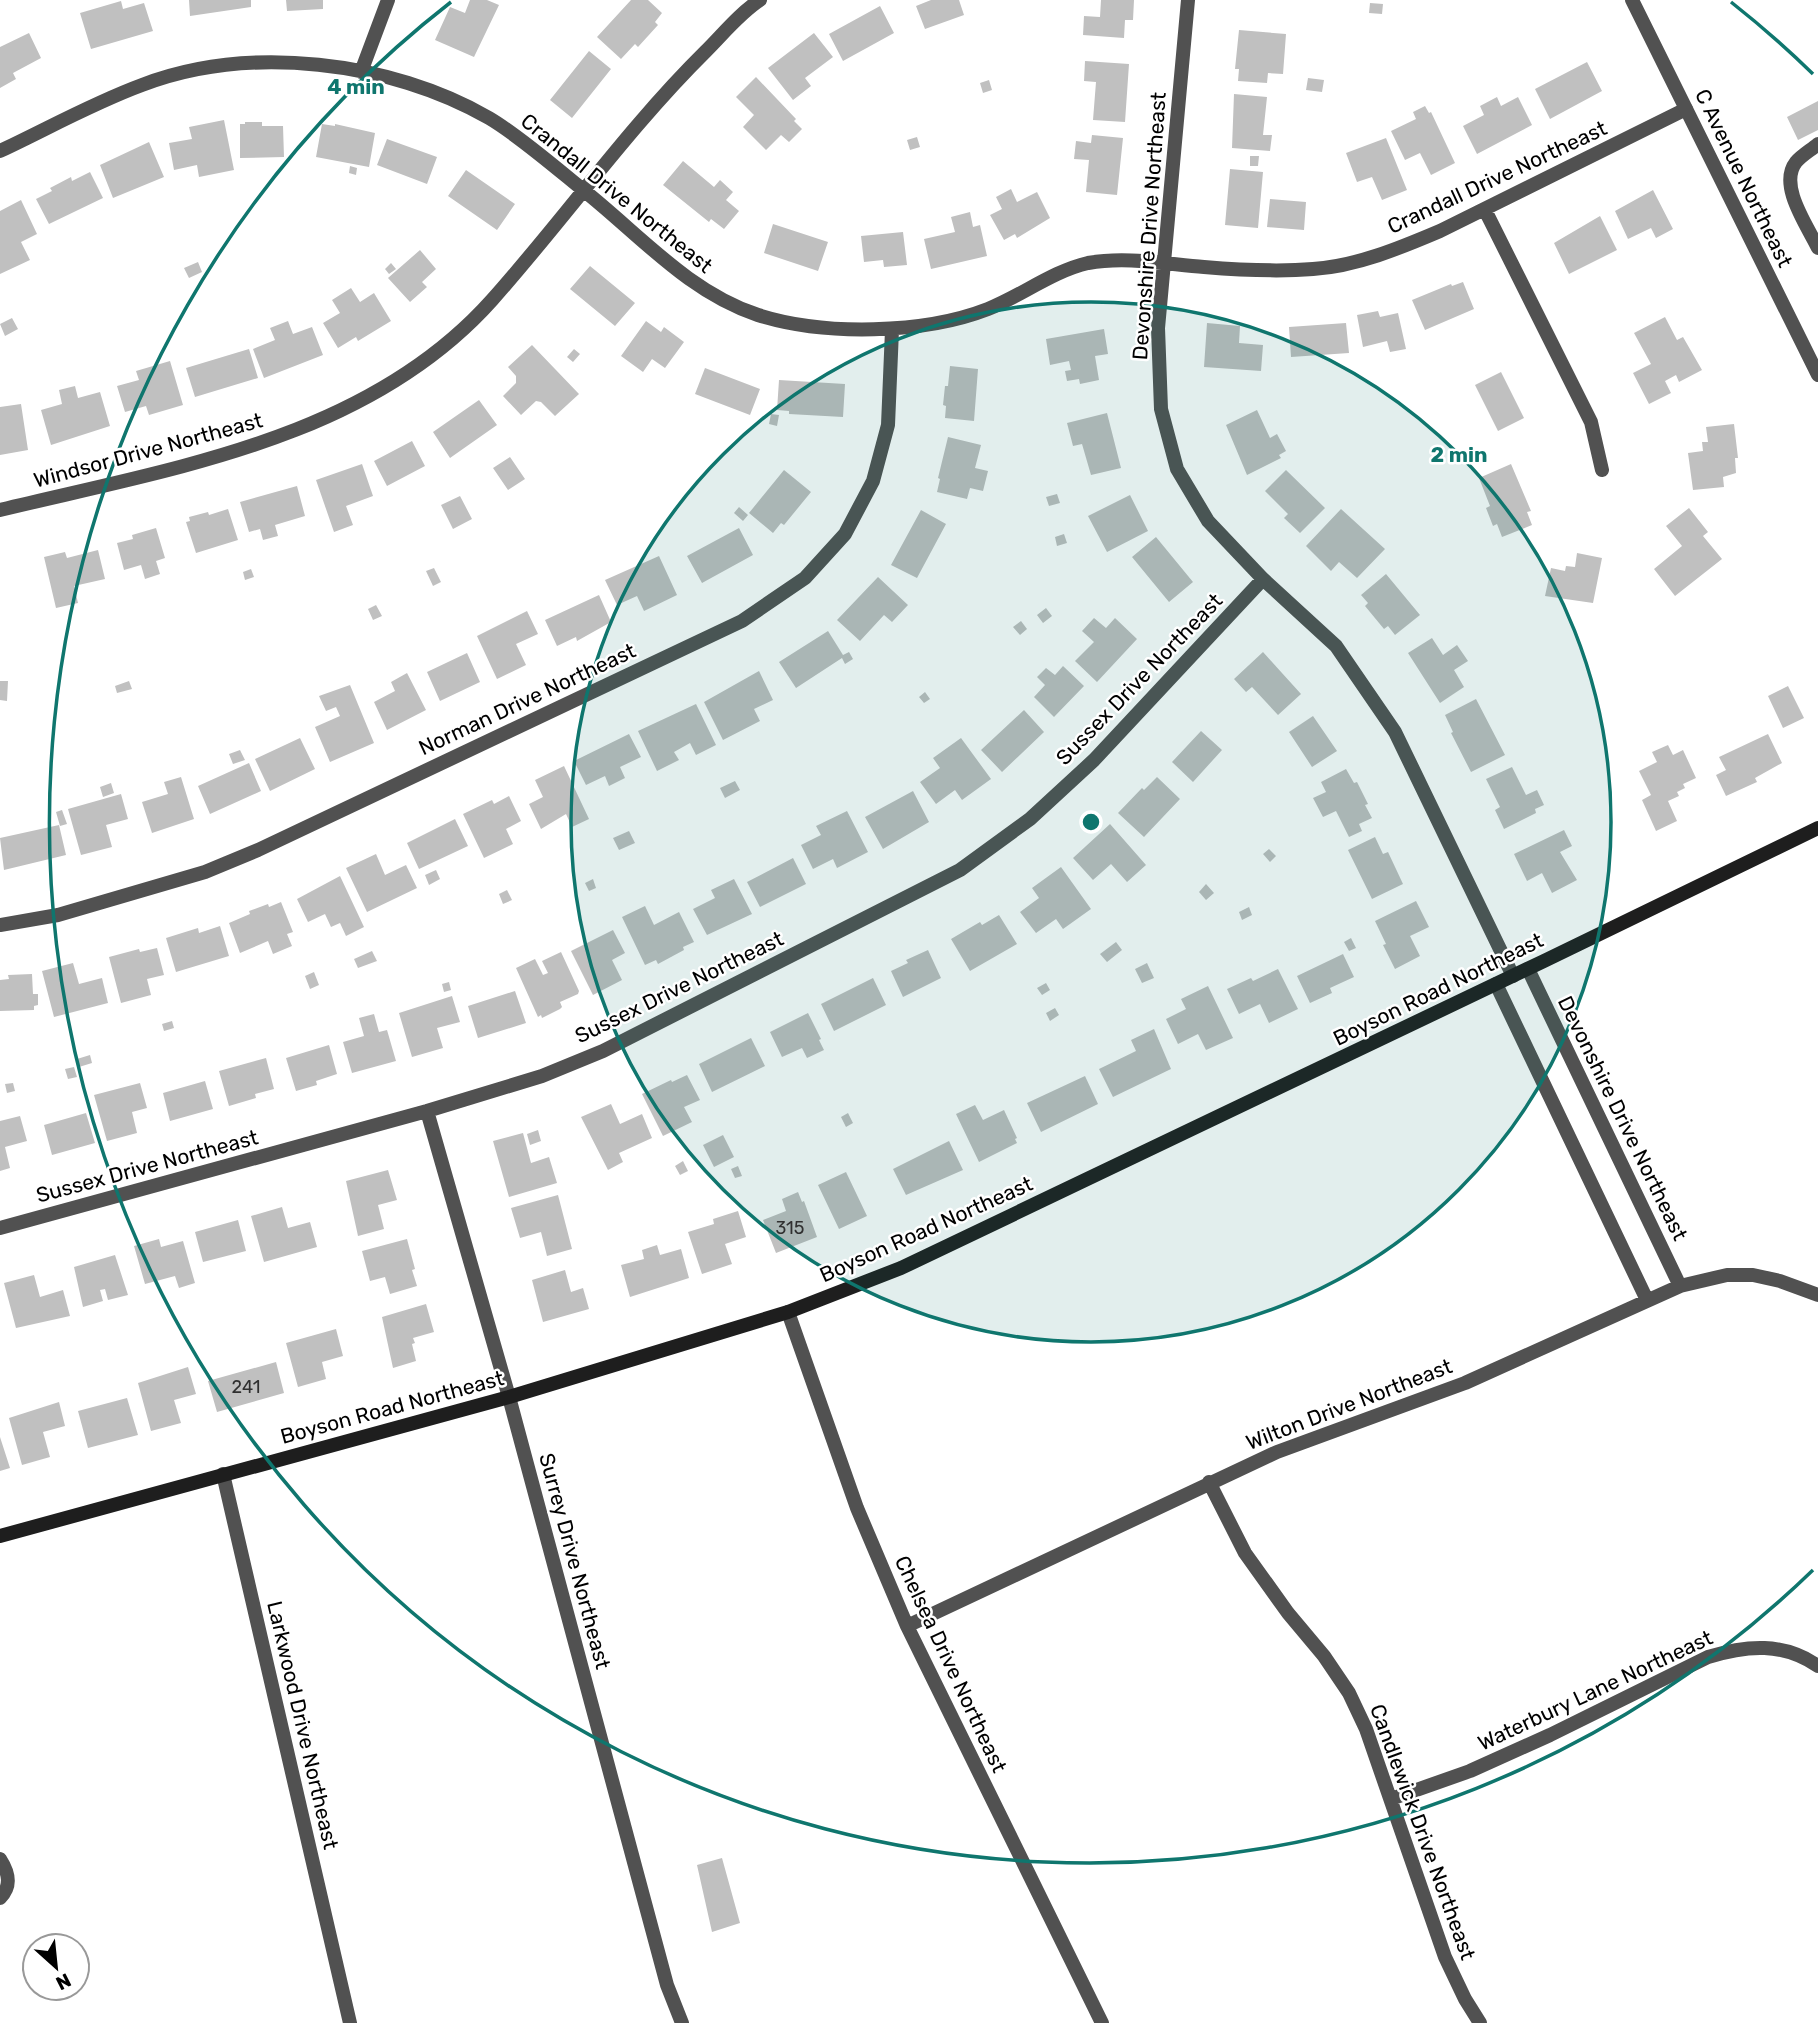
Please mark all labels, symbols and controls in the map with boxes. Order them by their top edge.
text: 4 min [327,74,385,99]
street label: C Avenue Northeast [1690,85,1798,271]
street label: Devonshire Drive Northeast [1127,91,1171,361]
street label: Crandall Drive Northeast [516,108,718,278]
street label: Crandall Drive Northeast [1383,115,1611,239]
street label: Windsor Drive Northeast [31,407,265,493]
text: 2 min [1431,442,1487,467]
street label: Sussex Drive Northeast [1051,588,1227,770]
street label: Norman Drive Northeast [415,638,639,760]
centre of rings [1079,810,1103,834]
street label: Sussex Drive Northeast [571,926,787,1048]
street label: Boyson Road Northeast [1329,927,1547,1051]
street label: Devonshire Drive Northeast [1553,992,1693,1244]
street label: Sussex Drive Northeast [33,1124,261,1208]
street label: Boyson Road Northeast [816,1171,1036,1287]
house number: 315 [776,1217,804,1239]
street label: Wilton Drive Northeast [1242,1353,1456,1455]
street label: Boyson Road Northeast [278,1365,506,1449]
house number: 241 [232,1376,260,1398]
street label: Surrey Drive Northeast [534,1450,616,1672]
street label: Chelsea Drive Northeast [890,1552,1012,1776]
street label: Larkwood Drive Northeast [262,1598,344,1852]
street label: Waterbury Lane Northeast [1474,1625,1716,1755]
street label: Candlewick Drive Northeast [1365,1701,1481,1963]
north arrow [21,1932,91,2002]
text: N [52,1968,75,1995]

